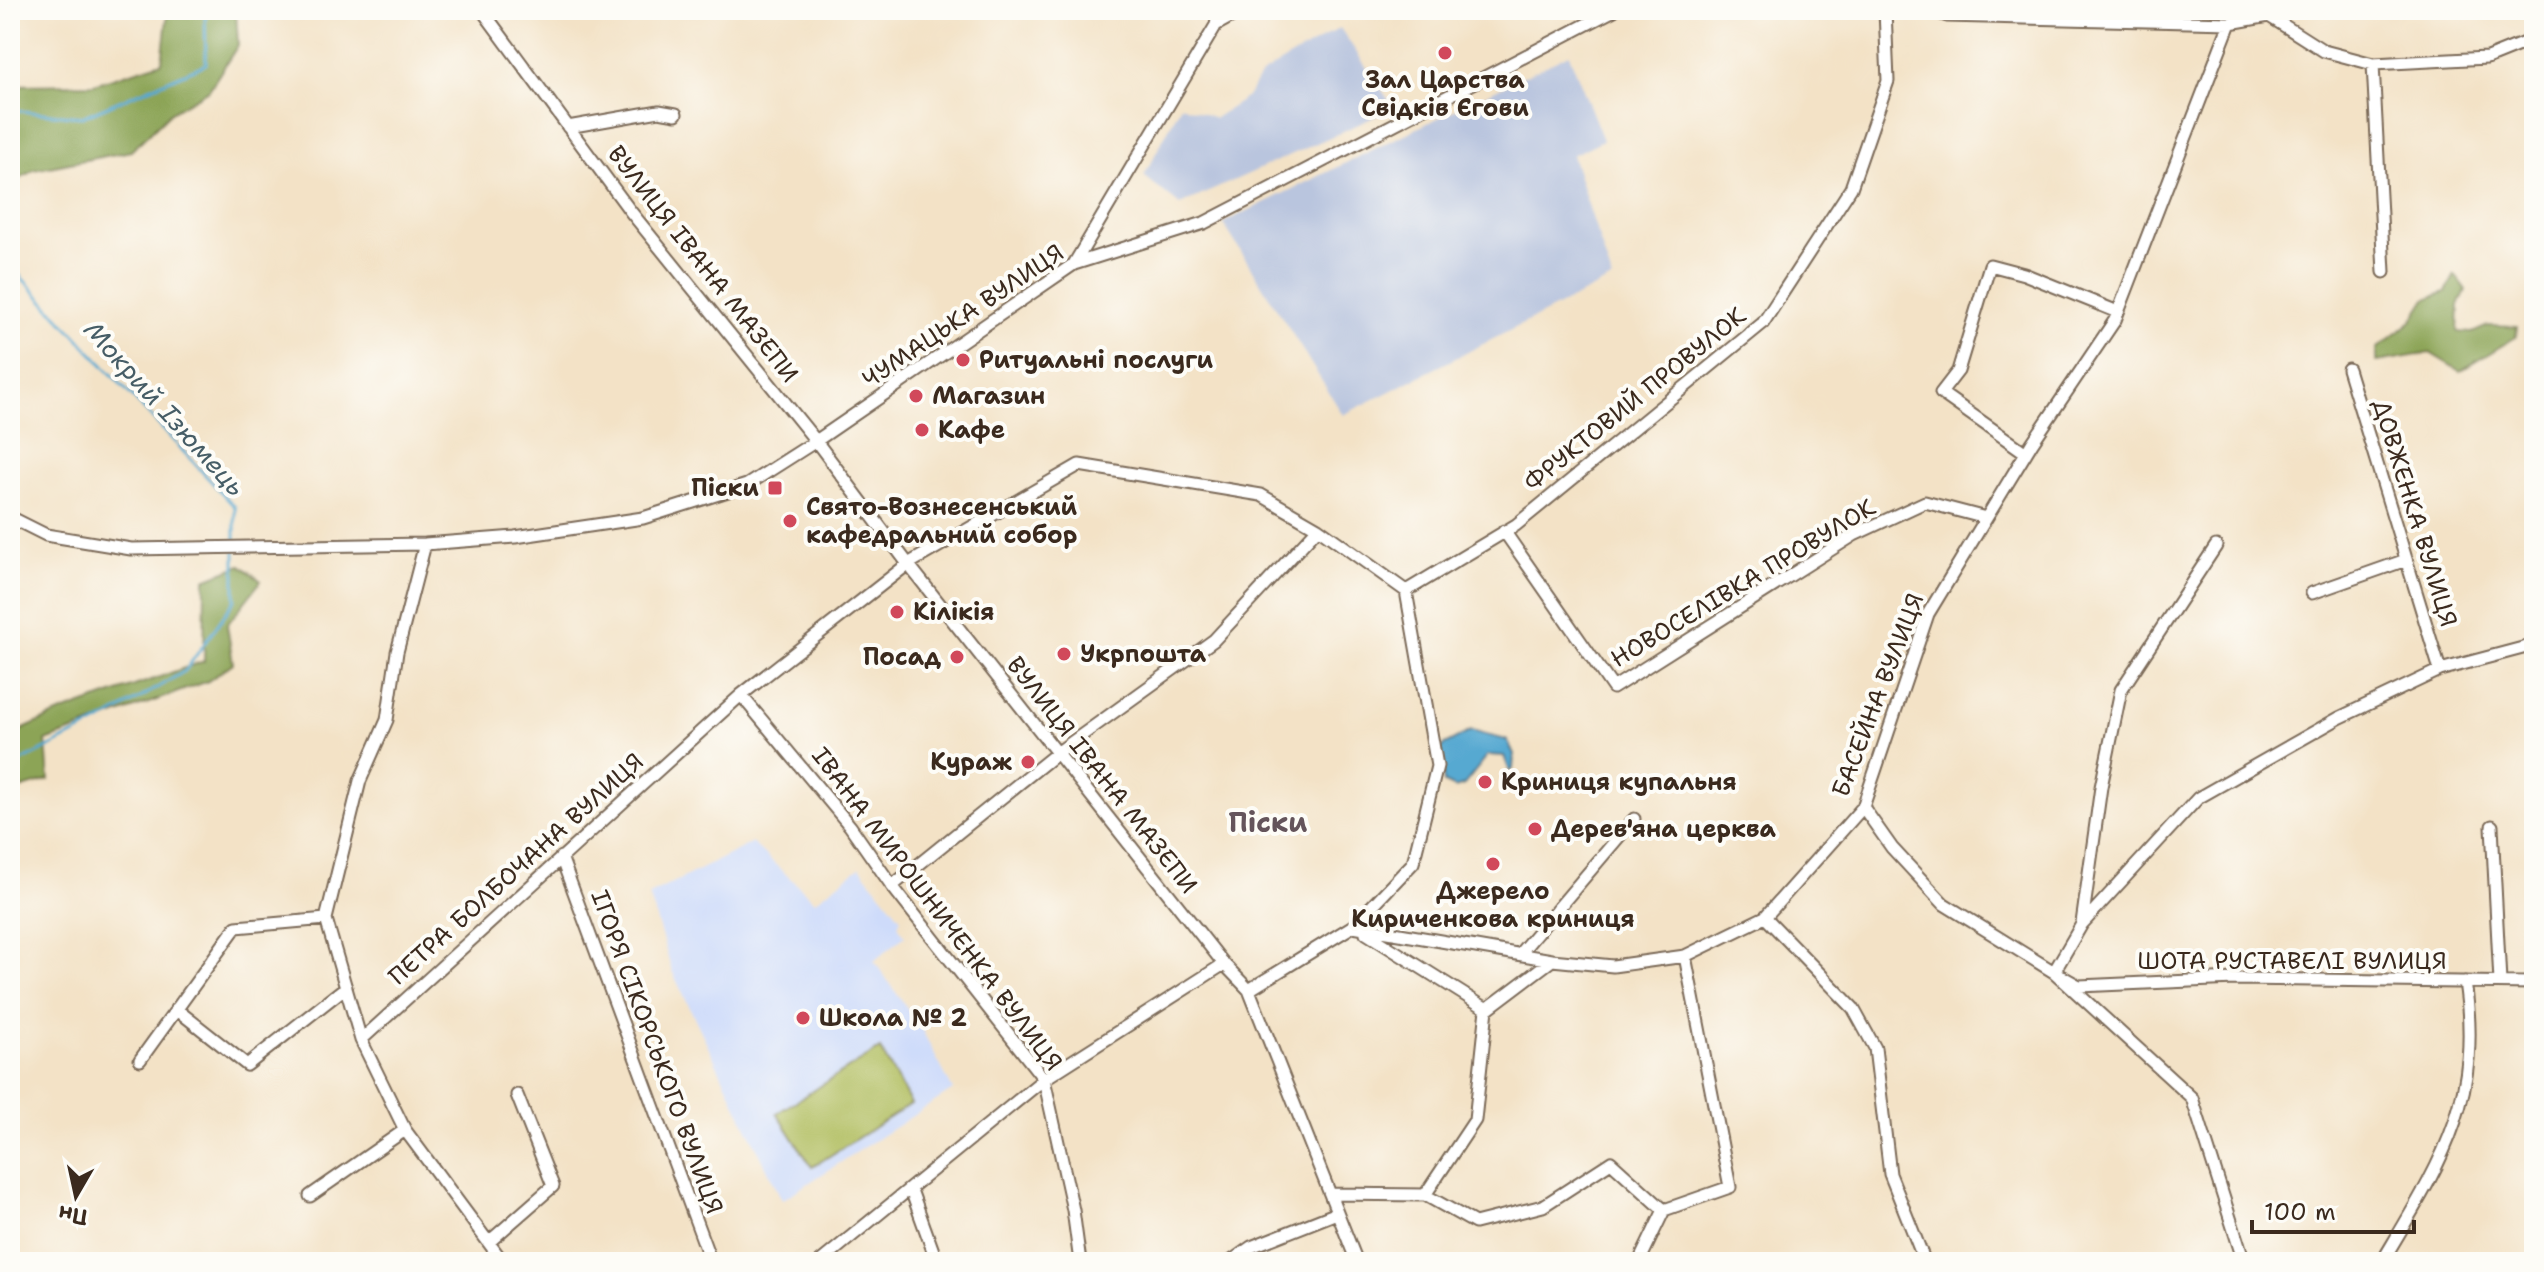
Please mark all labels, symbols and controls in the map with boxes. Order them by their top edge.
marker: Зал Царства Свідків Єгови [1436,44,1454,62]
place label: Зал Царства Свідків Єгови [1361,64,1529,124]
street label: ВУЛИЦЯ ІВАНА МАЗЕПИ [600,139,806,389]
street label: ЧУМАЦЬКА ВУЛИЦЯ [856,237,1070,395]
street label: ФРУКТОВИЙ ПРОВУЛОК [1518,299,1753,498]
water label: Мокрий Ізюмець [77,313,253,503]
place label: Ритуальні послуги [979,344,1214,376]
marker: Ритуальні послуги [954,351,972,369]
place label: Магазин [932,380,1045,412]
marker: Магазин [907,387,925,405]
street label: ДОВЖЕНКА ВУЛИЦЯ [2365,395,2465,631]
place label: Кафе [938,414,1005,446]
marker: Кафе [913,421,931,439]
place label: Піски [691,472,759,504]
marker: Піски [766,479,784,497]
place label: Свято-Вознесенський кафедральний собор [806,491,1078,551]
street label: НОВОСЕЛІВКА ПРОВУЛОК [1605,491,1882,675]
marker: Свято-Вознесенський кафедральний собор [781,512,799,530]
street label: БАСЕЙНА ВУЛИЦЯ [1824,589,1932,801]
place label: Кілікія [913,596,994,628]
marker: Кілікія [888,603,906,621]
place label: Укрпошта [1080,638,1207,670]
place label: Посад [863,641,941,673]
marker: Укрпошта [1055,645,1073,663]
marker: Посад [948,648,966,666]
street label: ВУЛИЦЯ ІВАНА МАЗЕПИ [999,650,1205,900]
street label: ІВАНА МИРОШНИЧЕНКА ВУЛИЦЯ [805,741,1069,1077]
street label: ПЕТРА БОЛБОЧАНА ВУЛИЦЯ [382,746,650,992]
place label: Кураж [930,746,1013,778]
marker: Кураж [1019,753,1037,771]
place label: Криниця купальня [1501,766,1737,798]
marker: Криниця купальня [1476,773,1494,791]
district label: Піски [1229,803,1307,841]
place label: Дерев'яна церква [1551,813,1777,845]
marker: Дерев'яна церква [1526,820,1544,838]
marker: Джерело Кириченкова криниця [1484,855,1502,873]
place label: Джерело Кириченкова криниця [1351,875,1635,935]
street label: ІГОРЯ СІКОРСЬКОГО ВУЛИЦЯ [583,886,731,1218]
street label: ШОТА РУСТАВЕЛІ ВУЛИЦЯ [2137,945,2447,977]
place label: Школа № 2 [819,1002,967,1034]
marker: Школа № 2 [794,1009,812,1027]
north arrow [36,1156,116,1236]
scale bar [2252,1184,2414,1234]
text: 100 m [2264,1196,2336,1228]
text: Пн [56,1199,90,1232]

